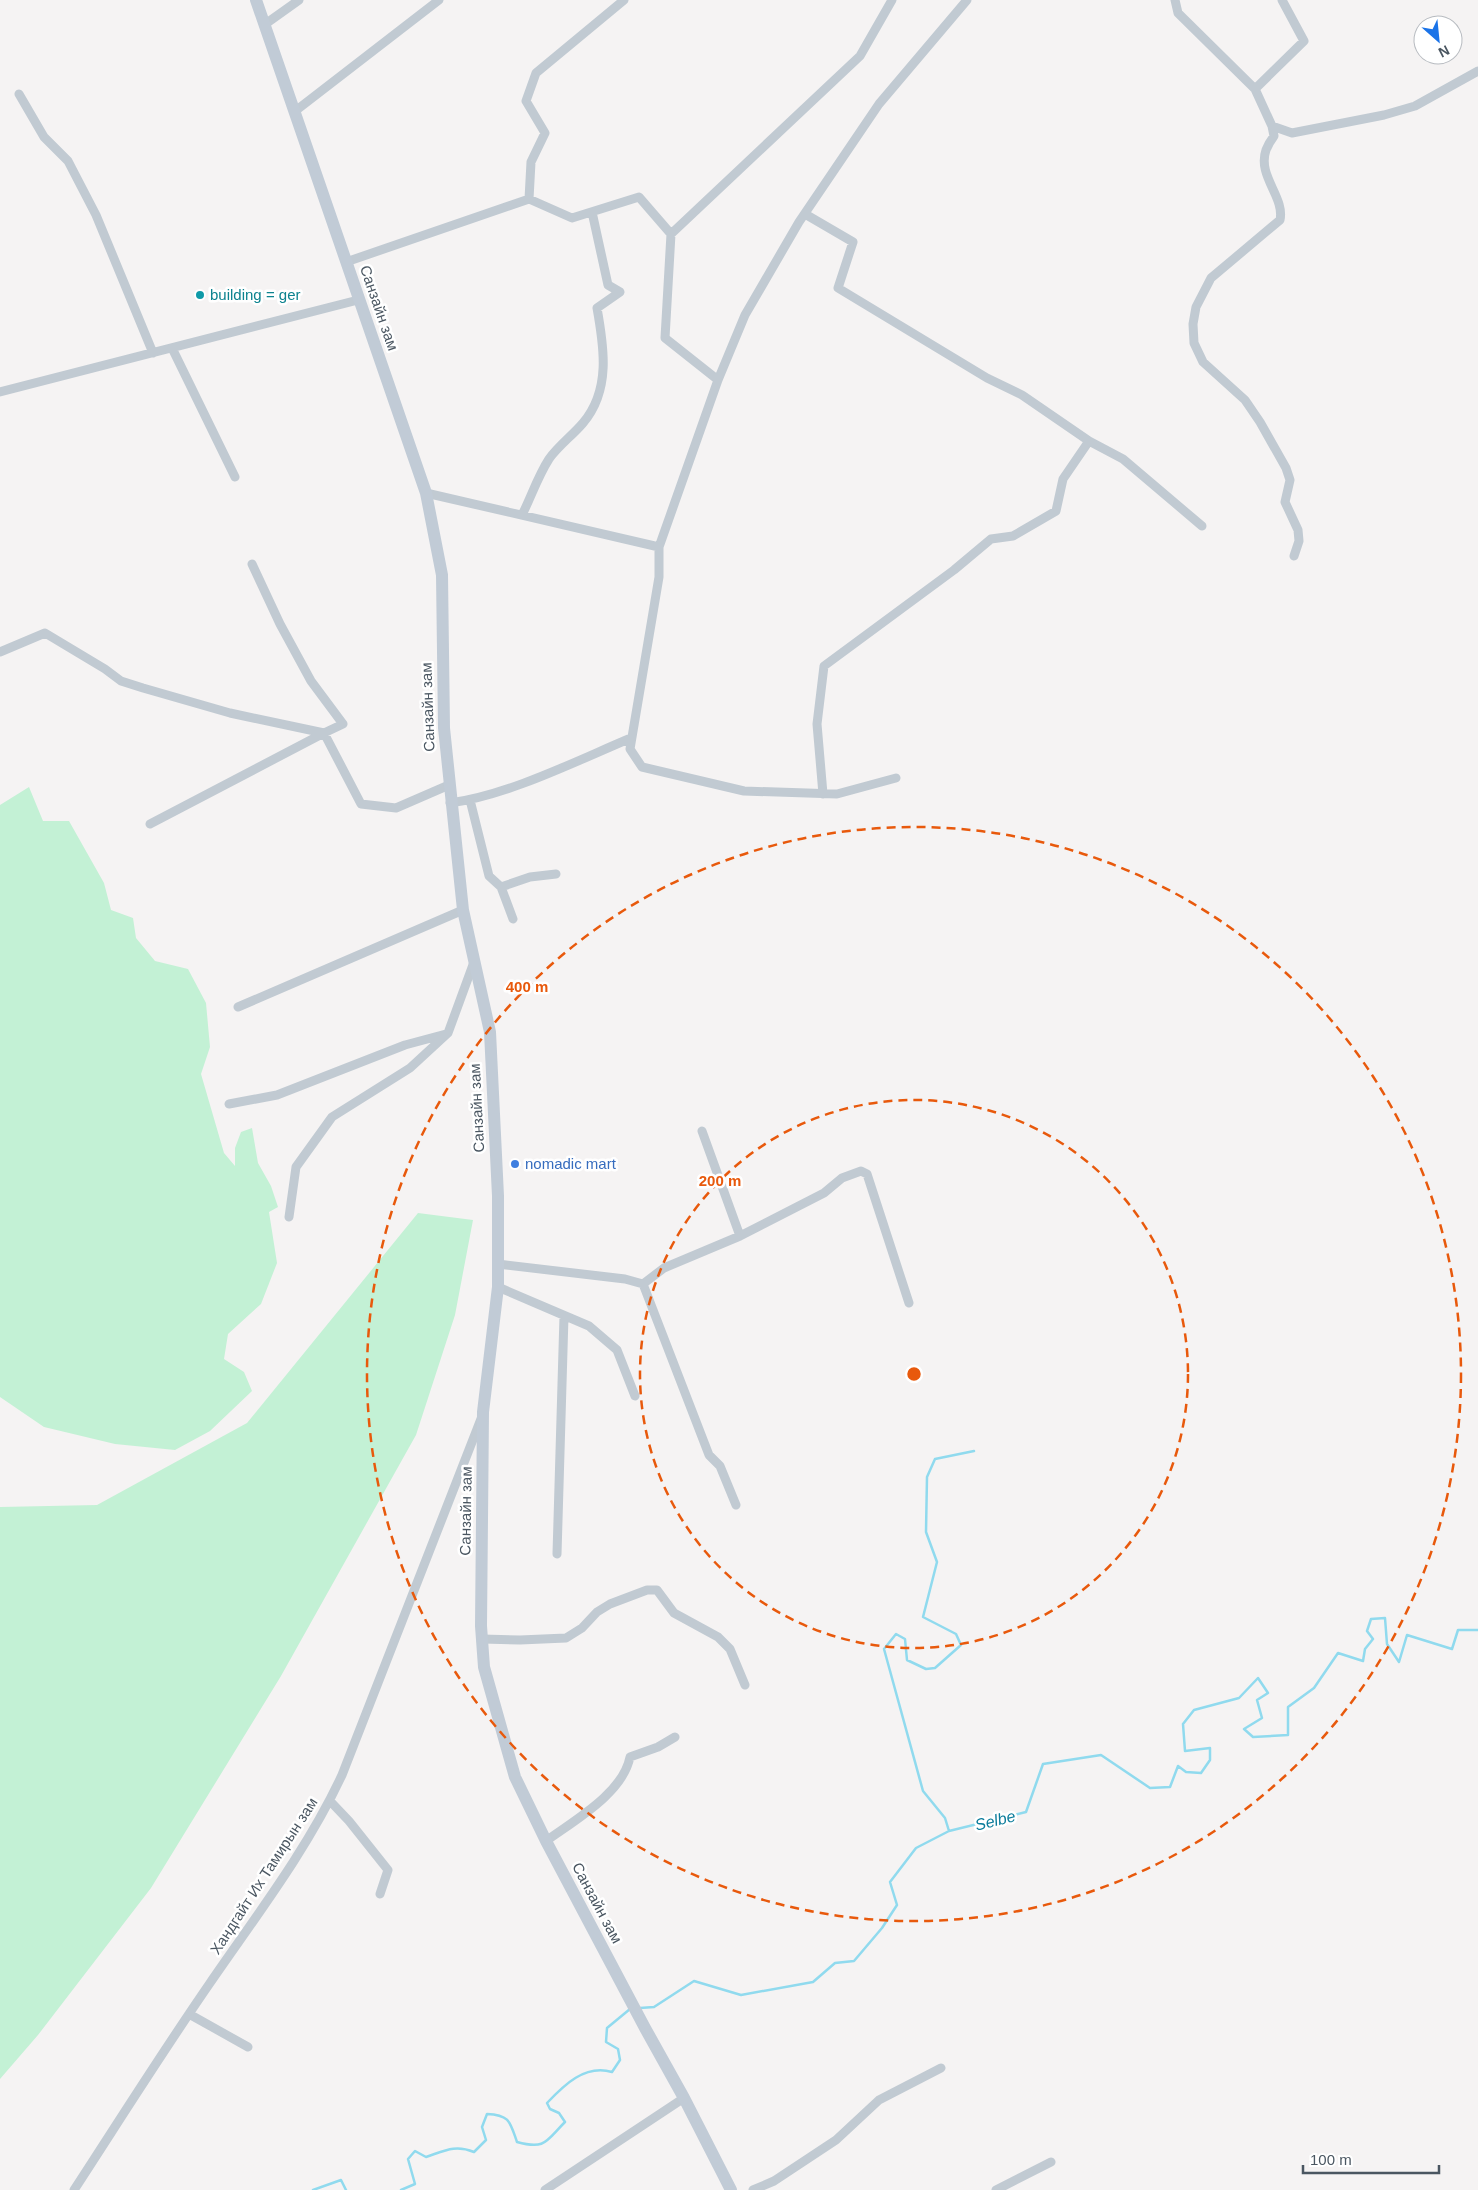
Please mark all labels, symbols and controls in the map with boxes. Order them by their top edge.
north arrow [1413,15,1463,65]
text: N [1436,42,1452,61]
street label: Санзайн зам [357,263,402,353]
place label: building = ger [210,286,300,303]
marker: building = ger [194,289,206,301]
street label: Санзайн зам [417,662,438,752]
text: 400 m [506,978,548,995]
street label: Санзайн зам [466,1063,487,1153]
place label: nomadic mart [525,1155,617,1172]
marker: nomadic mart [509,1158,521,1170]
text: 200 m [699,1172,741,1189]
centre of rings [905,1365,923,1383]
street label: Санзайн зам [456,1466,475,1556]
street label: Хандгайт Их Тамирын зам [207,1794,321,1957]
water label: Selbe [973,1807,1017,1834]
street label: Санзайн зам [569,1859,626,1946]
scale bar [1303,2142,1439,2174]
text: 100 m [1310,2151,1352,2168]

